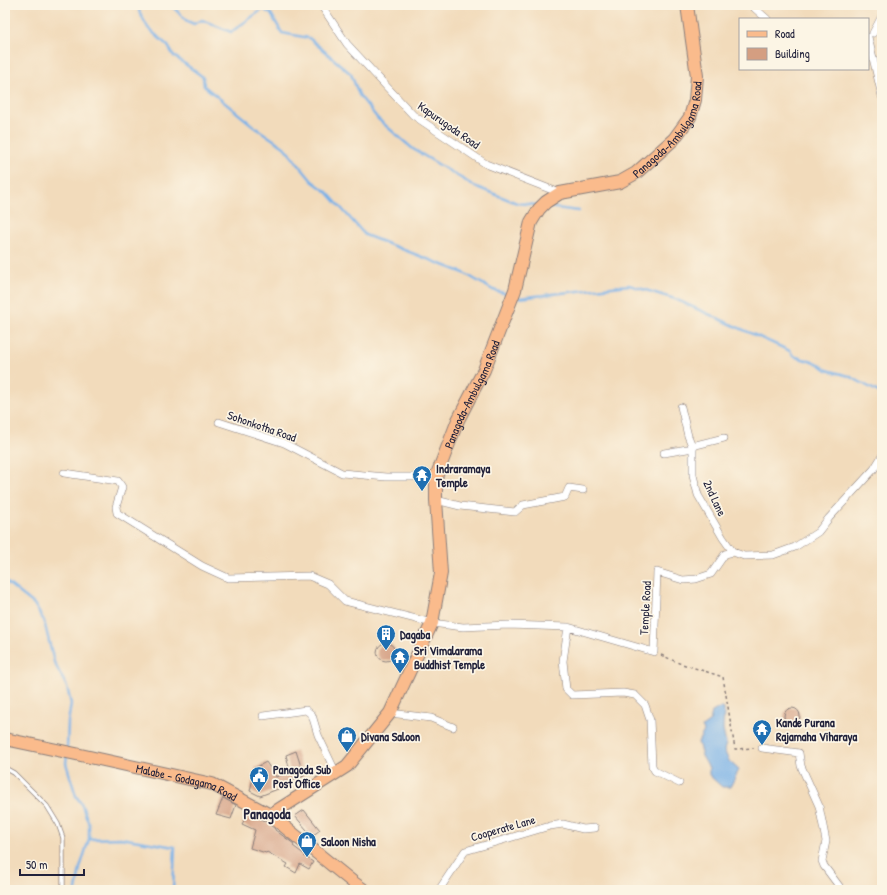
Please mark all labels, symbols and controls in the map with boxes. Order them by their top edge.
legend [739,18,869,70]
text: Road [775,25,795,42]
text: Building [775,45,810,62]
street label: Panagoda-Ambulgama Road [628,80,705,181]
street label: Kapurugoda Road [415,97,484,153]
street label: Panagoda-Ambulgama Road [439,337,503,451]
street label: Sohonkotha Road [225,406,299,446]
place label: Indraramaya Temple [435,460,491,492]
temple icon: Indraramaya Temple [411,464,433,492]
street label: 2nd Lane [699,477,731,519]
street label: Temple Road [635,580,655,635]
building icon: Dagaba [375,623,397,651]
place label: Dagaba [400,626,430,644]
place label: Sri Vimalarama Buddhist Temple [414,642,485,674]
temple icon: Sri Vimalarama Buddhist Temple [389,646,411,674]
place label: Kande Purana Rajamaha Viharaya [776,714,858,746]
temple icon: Kande Purana Rajamaha Viharaya [751,718,773,746]
shop icon: Divana Saloon [336,725,358,753]
place label: Divana Saloon [361,728,421,745]
street label: Malabe - Godagama Road [134,759,241,805]
place label: Panagoda Sub Post Office [273,761,331,792]
public building icon: Panagoda Sub Post Office [248,765,270,793]
district label: Panagoda [244,804,291,825]
street label: Cooperate Lane [469,811,538,845]
shop icon: Saloon Nisha [296,830,318,858]
place label: Saloon Nisha [321,833,376,850]
scale bar [20,851,84,877]
text: 50 m [26,856,47,873]

